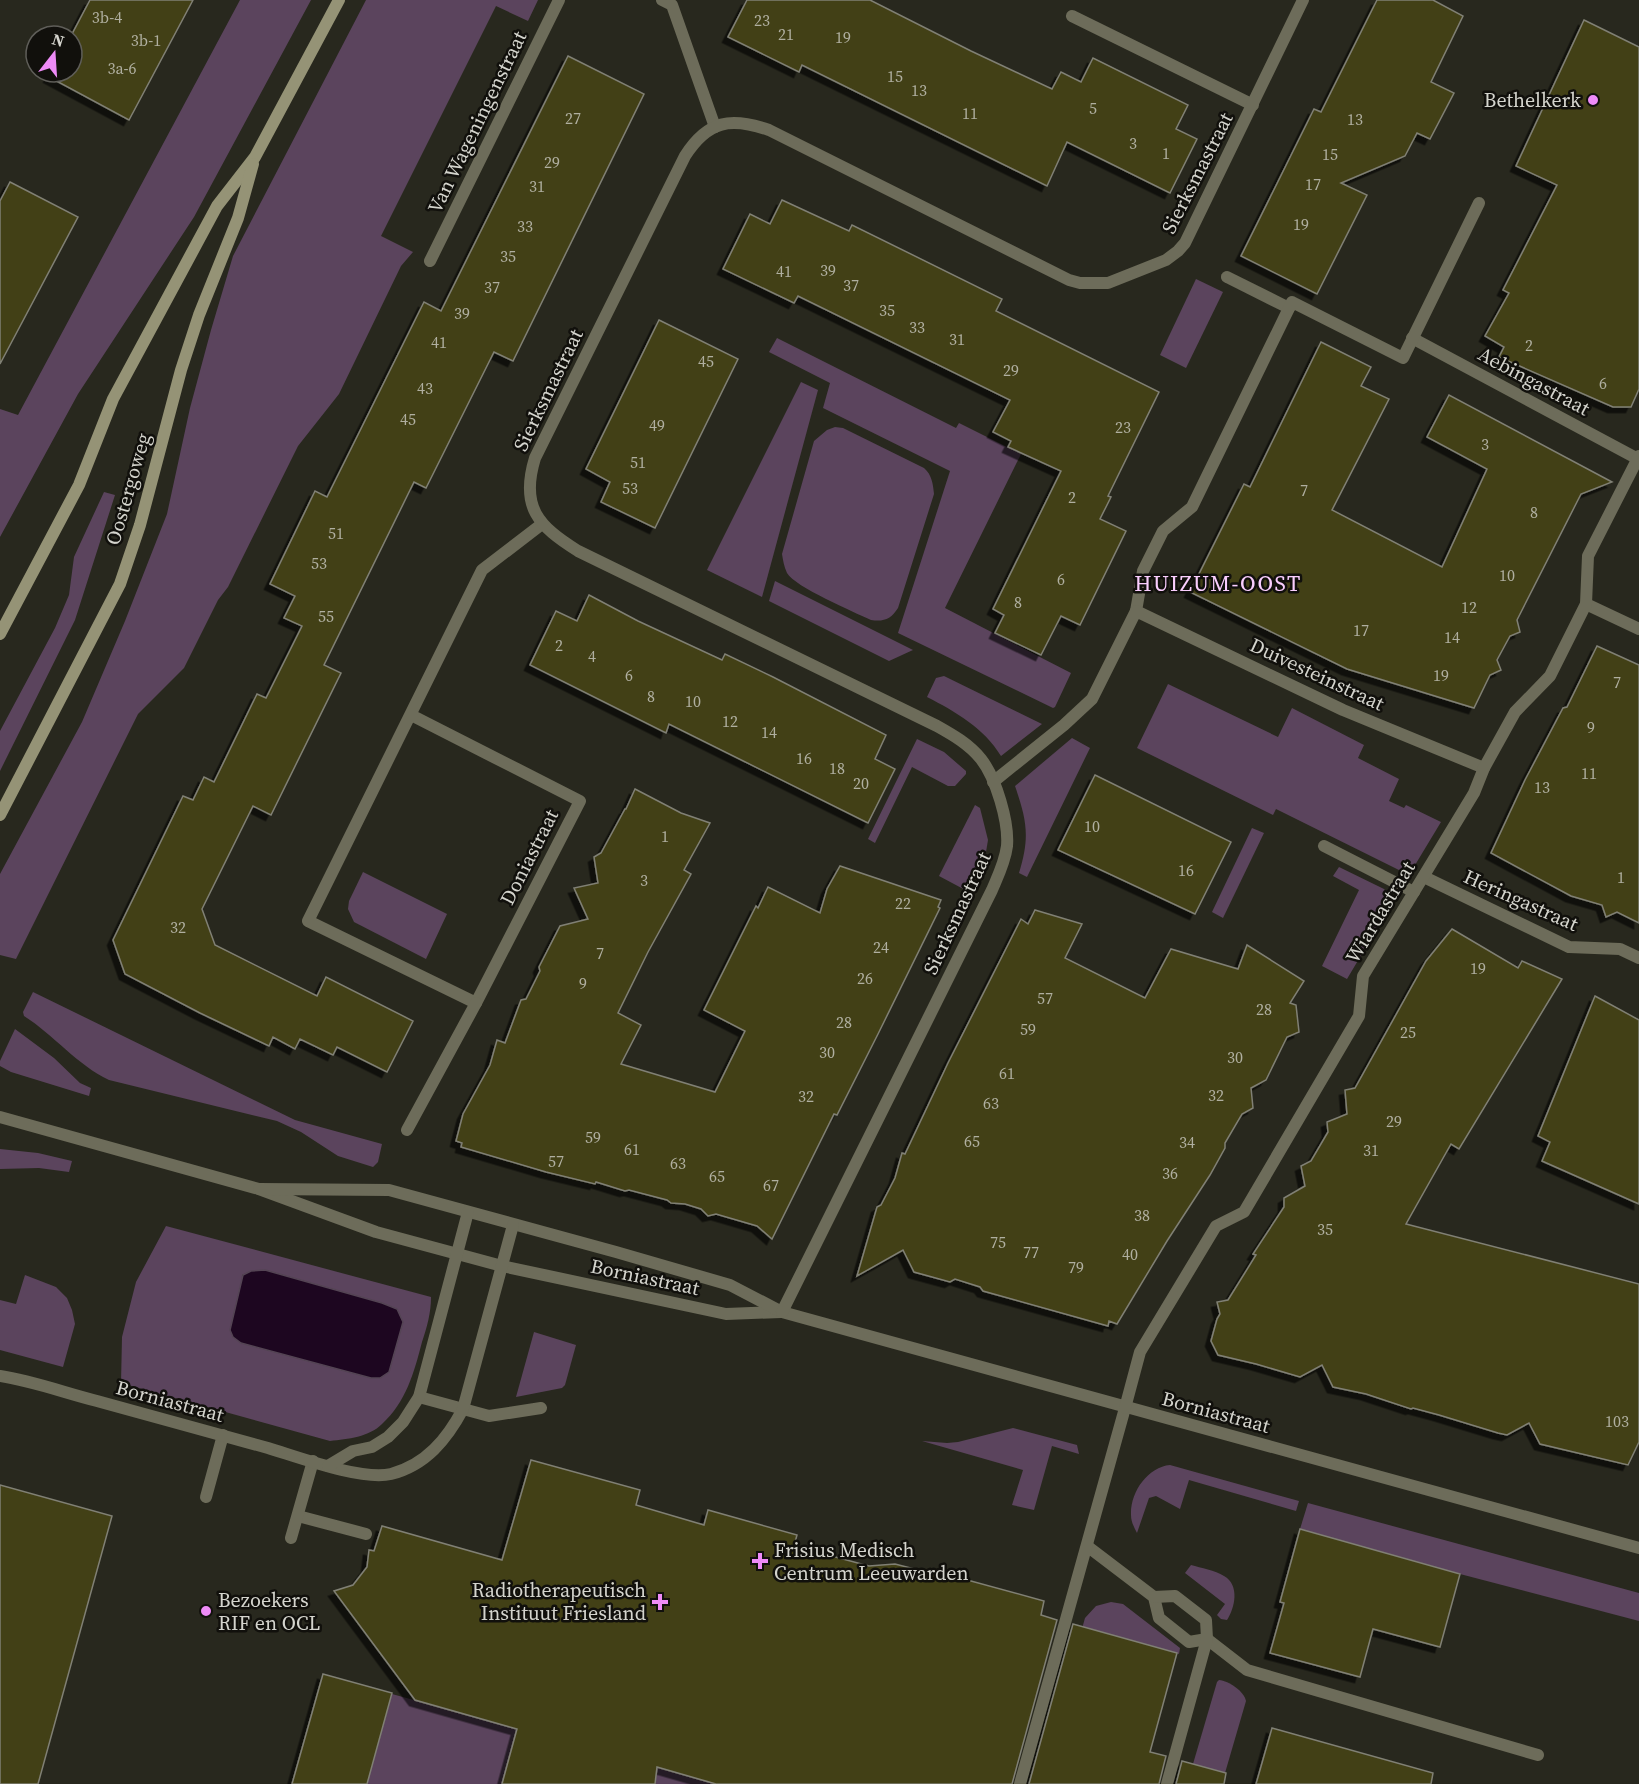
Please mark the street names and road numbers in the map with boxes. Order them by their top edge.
street label: Van Wageningenstraat [421,26,533,218]
street label: Sierksmastraat [1154,107,1240,238]
street label: Sierksmastraat [506,324,590,456]
street label: Aebingastraat [1473,340,1595,422]
street label: Oostergoweg [99,430,157,548]
street label: Duivesteinstraat [1245,631,1389,718]
street label: Doniastraat [493,804,565,910]
street label: Sierksmastraat [916,847,998,979]
street label: Wiardastraat [1338,855,1422,968]
street label: Heringastraat [1459,862,1583,938]
street label: Borniastraat [588,1252,702,1302]
street label: Borniastraat [113,1373,228,1429]
street label: Borniastraat [1159,1384,1274,1440]

